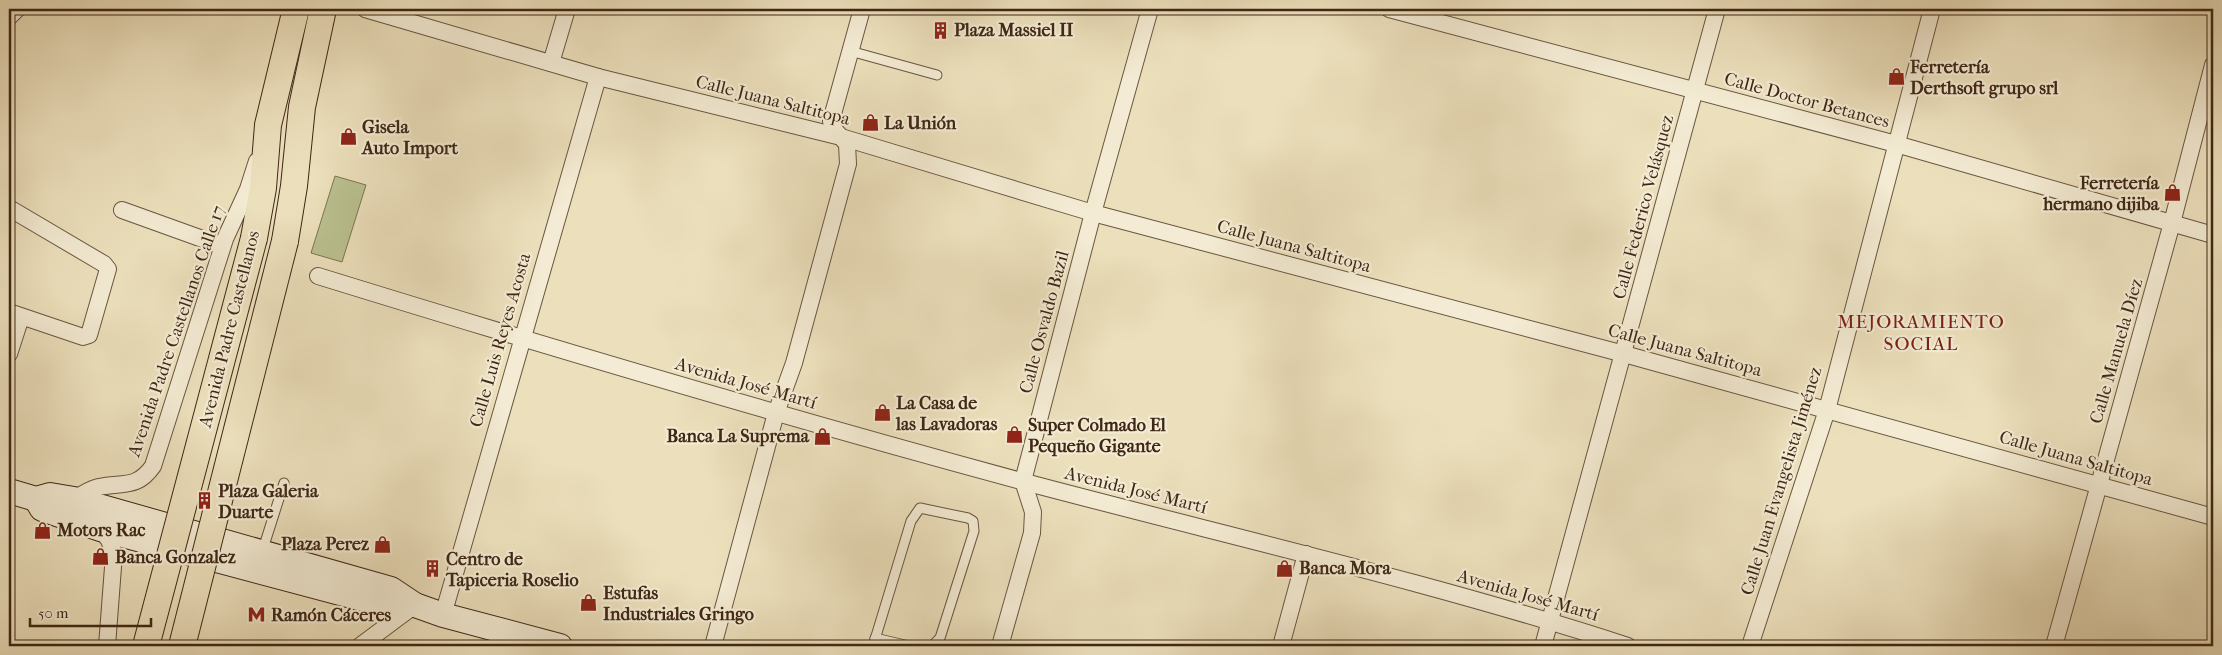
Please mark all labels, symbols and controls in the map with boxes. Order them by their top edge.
building icon: Plaza Massiel II [930,20,950,40]
place label: Plaza Massiel II [954,20,1073,41]
place label: Ferretería Derthsoft grupo srl [1909,57,2059,99]
shop icon: Ferretería Derthsoft grupo srl [1886,67,1906,87]
street label: Calle Doctor Betances [1722,68,1892,133]
street label: Calle Juana Saltitopa [693,71,853,130]
shop icon: La Unión [860,113,880,133]
place label: La Unión [884,113,957,134]
street label: Calle Federico Velásquez [1609,113,1678,302]
place label: Gisela Auto Import [361,117,459,159]
shop icon: Gisela Auto Import [338,127,358,147]
place label: Ferretería hermano dijiba [2042,173,2160,215]
shop icon: Ferretería hermano dijiba [2163,183,2183,203]
street label: Avenida Padre Castellanos Calle 17 [123,202,230,460]
street label: Calle Juana Saltitopa [1215,216,1374,277]
street label: Avenida Padre Castellanos [195,228,264,431]
street label: Calle Osvaldo Bazil [1015,248,1074,396]
street label: Calle Luis Reyes Acosta [466,250,536,430]
street label: Calle Manuela Díez [2086,276,2147,426]
district label: MEJORAMIENTO SOCIAL [1837,311,2005,355]
street label: Calle Juana Saltitopa [1606,320,1765,381]
street label: Avenida José Martí [672,353,819,414]
street label: Calle Juan Evangelista Jiménez [1737,364,1826,598]
place label: La Casa de las Lavadoras [895,393,998,435]
shop icon: La Casa de las Lavadoras [872,403,892,423]
place label: Super Colmado El Pequeño Gigante [1028,415,1167,457]
shop icon: Super Colmado El Pequeño Gigante [1004,425,1024,445]
place label: Banca La Suprema [667,426,810,447]
shop icon: Banca La Suprema [813,426,833,446]
street label: Calle Juana Saltitopa [1997,427,2156,491]
street label: Avenida José Martí [1062,462,1210,518]
place label: Plaza Galeria Duarte [218,481,319,523]
building icon: Plaza Galeria Duarte [194,491,214,511]
shop icon: Motors Rac [33,520,53,540]
place label: Motors Rac [56,520,146,541]
place label: Plaza Perez [281,534,369,555]
shop icon: Plaza Perez [373,534,393,554]
shop icon: Banca Gonzalez [91,547,111,567]
place label: Banca Gonzalez [115,547,236,568]
place label: Centro de Tapiceria Roselio [445,549,579,591]
shop icon: Banca Mora [1275,558,1295,578]
place label: Banca Mora [1299,558,1391,579]
building icon: Centro de Tapiceria Roselio [422,559,442,579]
street label: Avenida José Martí [1454,565,1601,626]
place label: Estufas Industriales Gringo [603,583,754,625]
shop icon: Estufas Industriales Gringo [579,593,599,613]
scale bar [30,595,151,627]
text: 50 m [38,604,69,622]
metro station icon: Ramón Cáceres [247,605,267,625]
place label: Ramón Cáceres [271,605,392,626]

